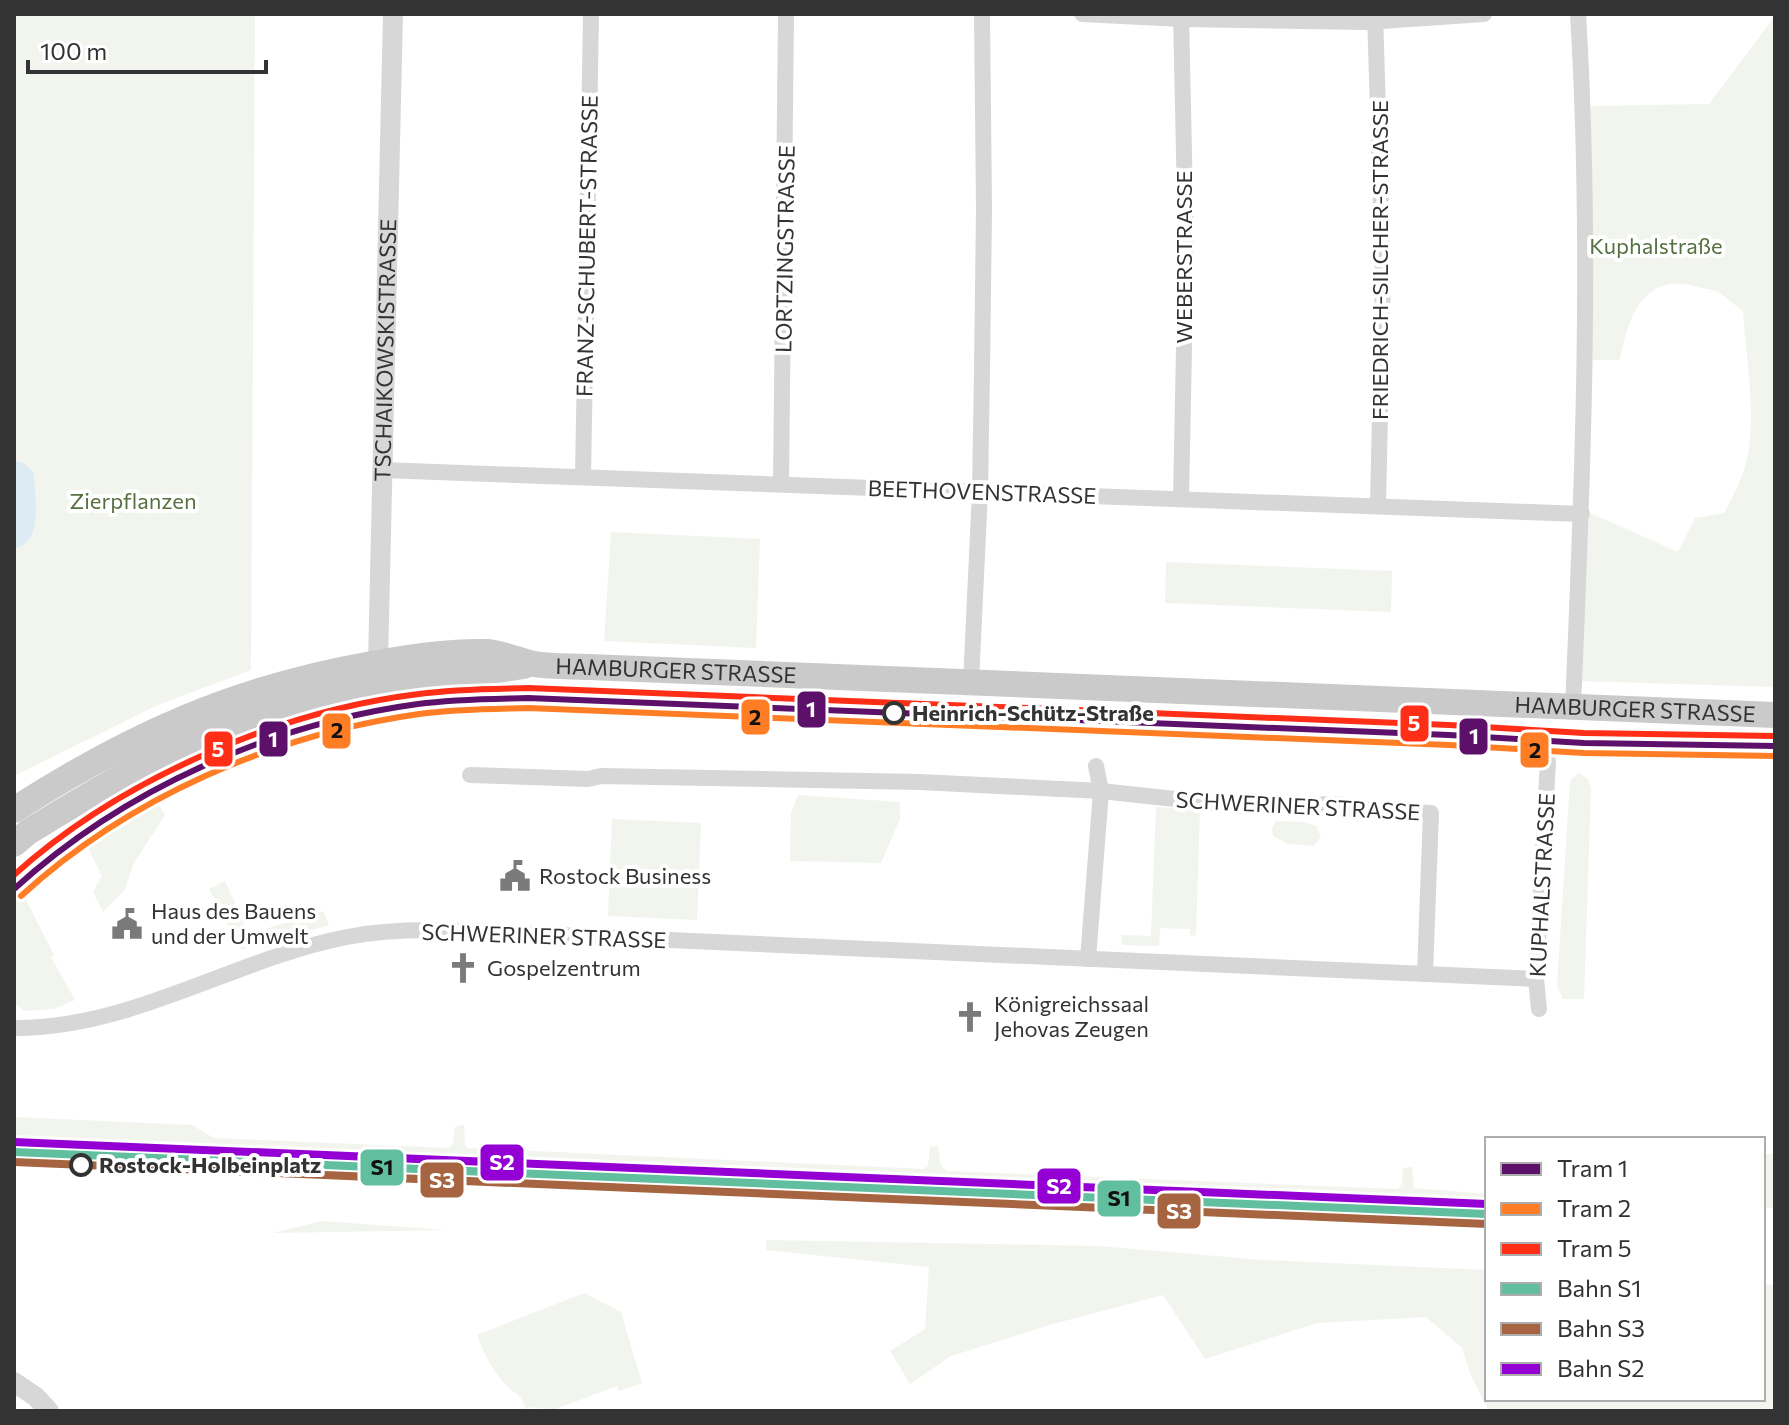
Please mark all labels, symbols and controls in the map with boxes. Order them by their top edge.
scale bar [28,24,266,74]
text: 100 m [40,36,107,65]
street label: FRANZ-SCHUBERT-STRASSE [570,95,603,397]
street label: FRIEDRICH-SILCHER-STRASSE [1366,100,1393,420]
street label: LORTZINGSTRASSE [769,145,800,353]
street label: WEBERSTRASSE [1170,170,1197,344]
street label: TSCHAIKOWSKISTRASSE [368,218,401,482]
park label: Kuphalstraße [1589,232,1723,259]
street label: BEETHOVENSTRASSE [867,474,1097,509]
park label: Zierpflanzen [69,487,197,514]
street label: HAMBURGER STRASSE [555,652,797,688]
line badge: 1 [796,690,827,729]
street label: HAMBURGER STRASSE [1514,690,1756,727]
text: 1 [806,695,816,722]
line badge: 2 [740,698,771,736]
place label: Heinrich-Schütz-Straße [912,699,1154,726]
marker: Heinrich-Schütz-Straße [883,702,905,724]
text: 2 [749,703,761,730]
line badge: 5 [1399,704,1430,743]
text: 5 [1408,709,1420,736]
line badge: 2 [321,712,352,750]
text: 2 [331,716,343,743]
line badge: 1 [1458,717,1489,756]
line badge: 1 [258,720,289,758]
text: 1 [1469,722,1479,749]
text: 1 [268,725,278,752]
line badge: 5 [203,730,234,768]
line badge: 2 [1519,731,1550,769]
text: 5 [212,735,224,762]
text: 2 [1529,736,1541,763]
street label: SCHWERINER STRASSE [1175,786,1421,825]
street label: KUPHALSTRASSE [1523,792,1560,978]
public building icon: Rostock Business [498,859,532,893]
place label: Rostock Business [539,862,711,889]
place label: Haus des Bauens und der Umwelt [151,897,316,949]
public building icon: Haus des Bauens und der Umwelt [110,907,144,941]
street label: SCHWERINER STRASSE [421,918,667,953]
church icon: Gospelzentrum [446,951,480,985]
place label: Gospelzentrum [487,954,641,981]
place label: Königreichssaal Jehovas Zeugen [994,990,1149,1042]
church icon: Königreichssaal Jehovas Zeugen [953,1000,987,1034]
legend [1485,1137,1765,1401]
line badge: S2 [479,1143,525,1182]
line badge: S1 [359,1148,405,1187]
text: S2 [489,1148,515,1175]
place label: Rostock-Holbeinplatz [99,1151,321,1178]
text: S1 [370,1153,394,1180]
text: Tram 1 [1557,1153,1628,1182]
marker: Rostock-Holbeinplatz [70,1154,92,1176]
line badge: S3 [419,1161,465,1199]
text: S3 [429,1166,455,1193]
line badge: S2 [1036,1167,1082,1205]
text: S2 [1046,1172,1072,1199]
line badge: S1 [1096,1179,1142,1218]
text: S1 [1107,1184,1131,1211]
line badge: S3 [1156,1192,1202,1230]
text: Tram 2 [1557,1193,1631,1222]
text: S3 [1166,1197,1192,1224]
text: Tram 5 [1557,1233,1632,1262]
text: Bahn S1 [1557,1273,1641,1302]
text: Bahn S3 [1557,1313,1645,1342]
text: Bahn S2 [1557,1353,1645,1382]

